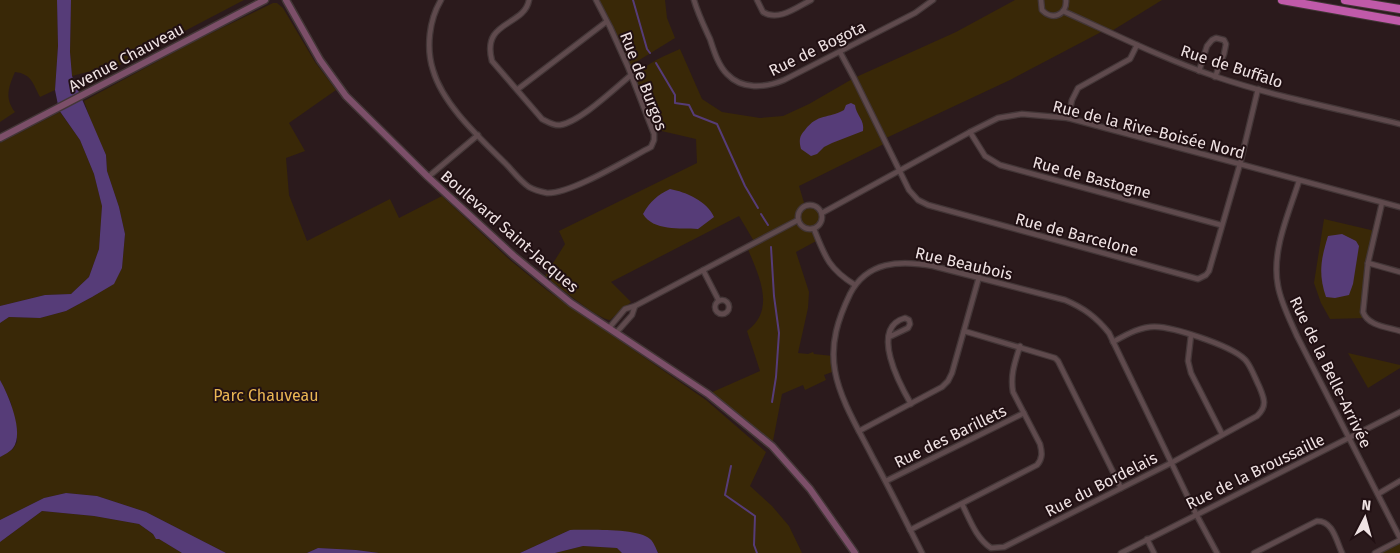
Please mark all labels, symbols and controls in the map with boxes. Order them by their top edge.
street label: Rue de Bogota [766,17,869,80]
street label: Avenue Chauveau [65,19,187,96]
street label: Rue de Burgos [616,29,671,133]
street label: Rue de Buffalo [1178,41,1285,92]
street label: Rue de la Rive-Boisée Nord [1051,96,1247,163]
street label: Rue de Bastogne [1031,153,1153,202]
street label: Boulevard Saint-Jacques [437,166,582,296]
street label: Rue de Barcelone [1013,209,1141,260]
street label: Rue Beaubois [913,243,1014,284]
street label: Rue de la Belle-Arrivée [1286,293,1375,451]
park label: Parc Chauveau [213,386,319,405]
street label: Rue des Barillets [891,401,1009,472]
street label: Rue de la Broussaille [1183,430,1328,513]
street label: Rue du Bordelais [1042,448,1161,521]
north arrow [1340,493,1390,543]
text: N [1361,497,1372,515]

